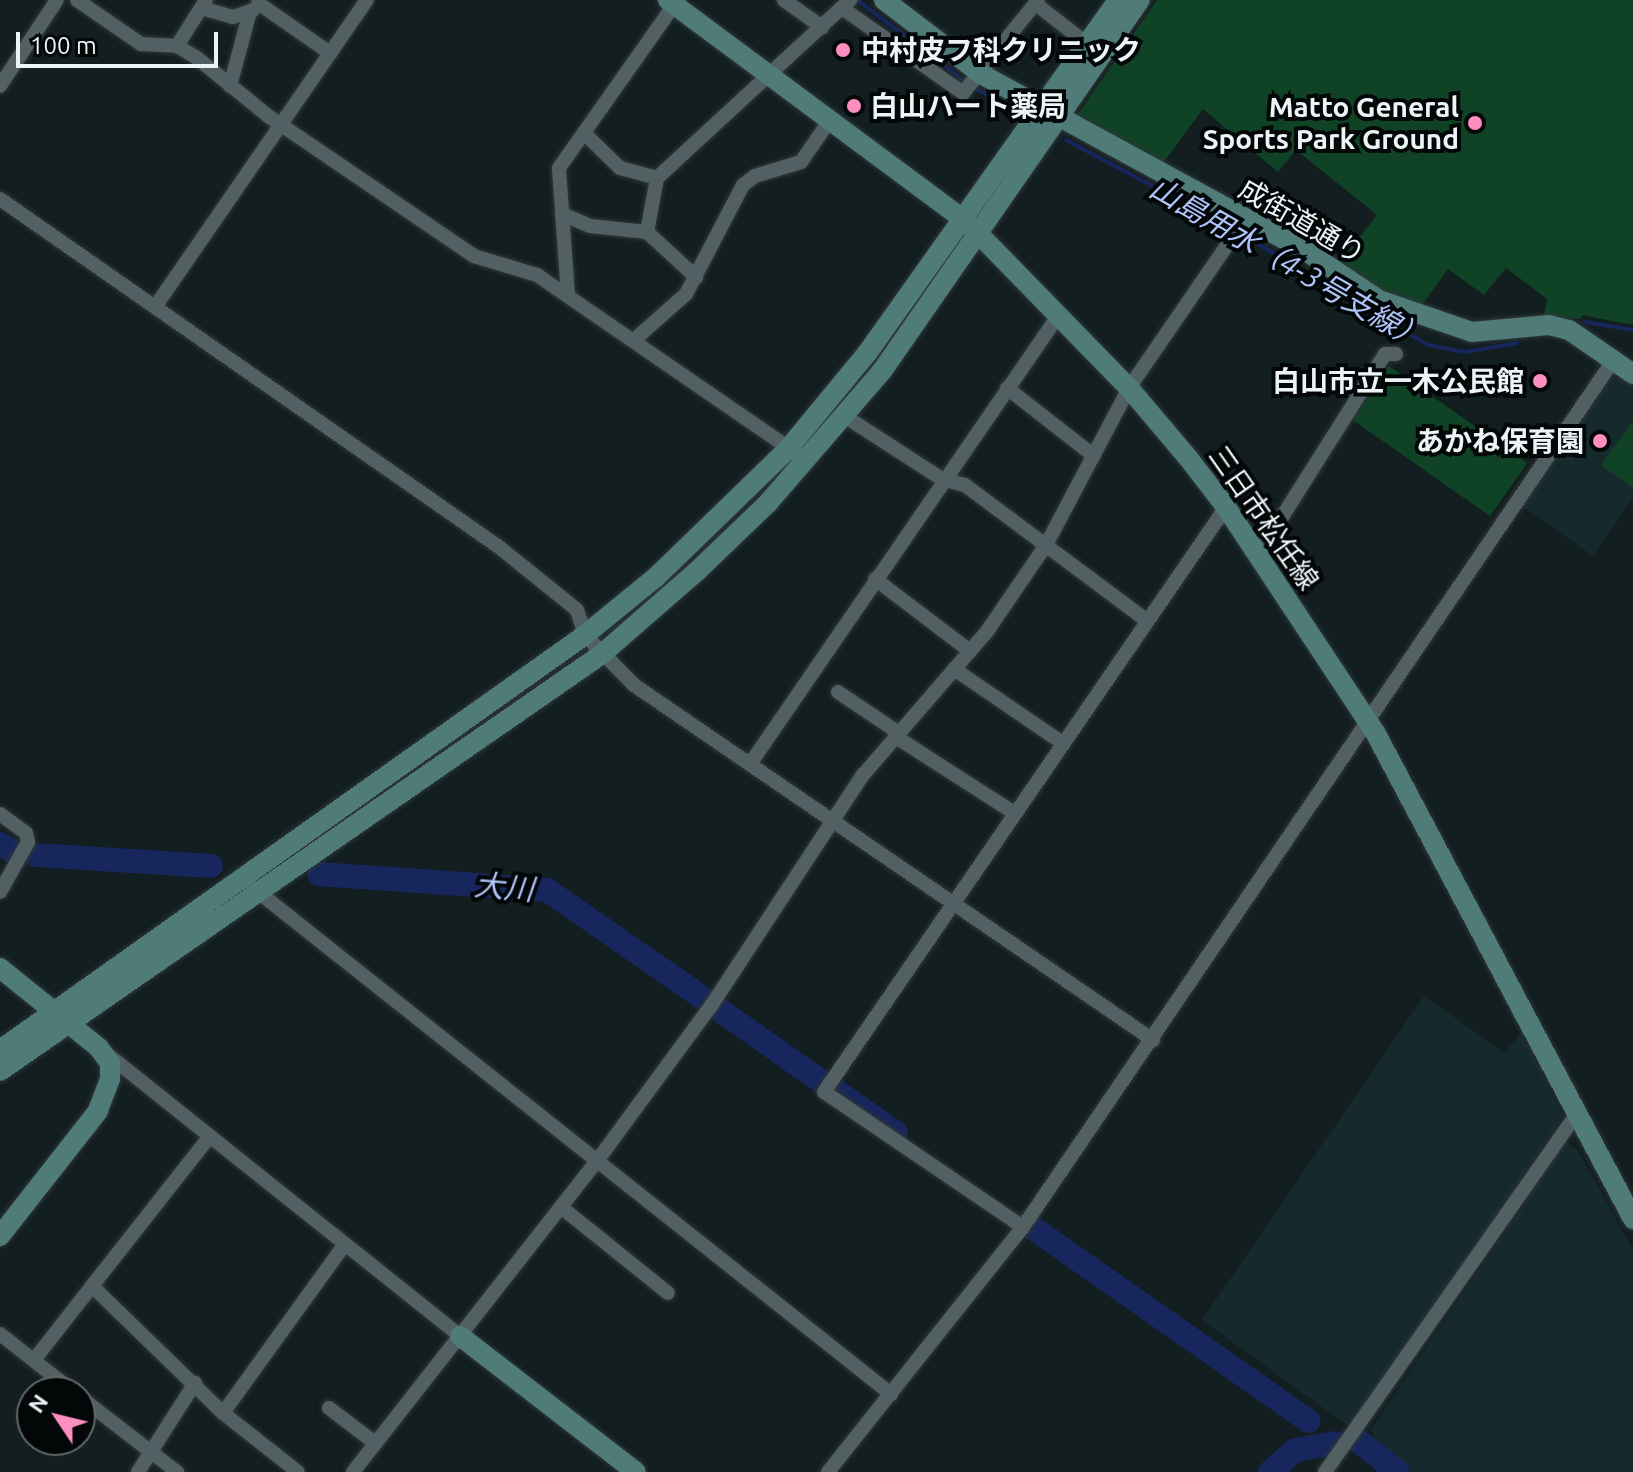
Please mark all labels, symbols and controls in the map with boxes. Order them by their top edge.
scale bar [20,16,222,66]
text: 100 m [30,32,97,59]
place label: 中村皮フ科クリニック [861,33,1141,67]
marker: 中村皮フ科クリニック [832,39,854,61]
place label: 白山ハート薬局 [870,89,1066,123]
place label: Matto General Sports Park Ground [1203,90,1459,156]
marker: 白山ハート薬局 [845,97,863,115]
marker: Matto General Sports Park Ground [1466,114,1484,132]
water label: 山島用水（4-3号支線） [1144,169,1432,357]
street label: 成街道通り [1233,171,1371,271]
place label: 白山市立一木公民館 [1272,364,1524,398]
marker: 白山市立一木公民館 [1531,372,1549,390]
place label: あかね保育園 [1416,424,1584,458]
marker: あかね保育園 [1591,432,1609,450]
street label: 三日市松任線 [1202,440,1326,596]
water label: 大川 [473,866,535,908]
north arrow [16,1376,96,1456]
text: N [23,1389,53,1417]

